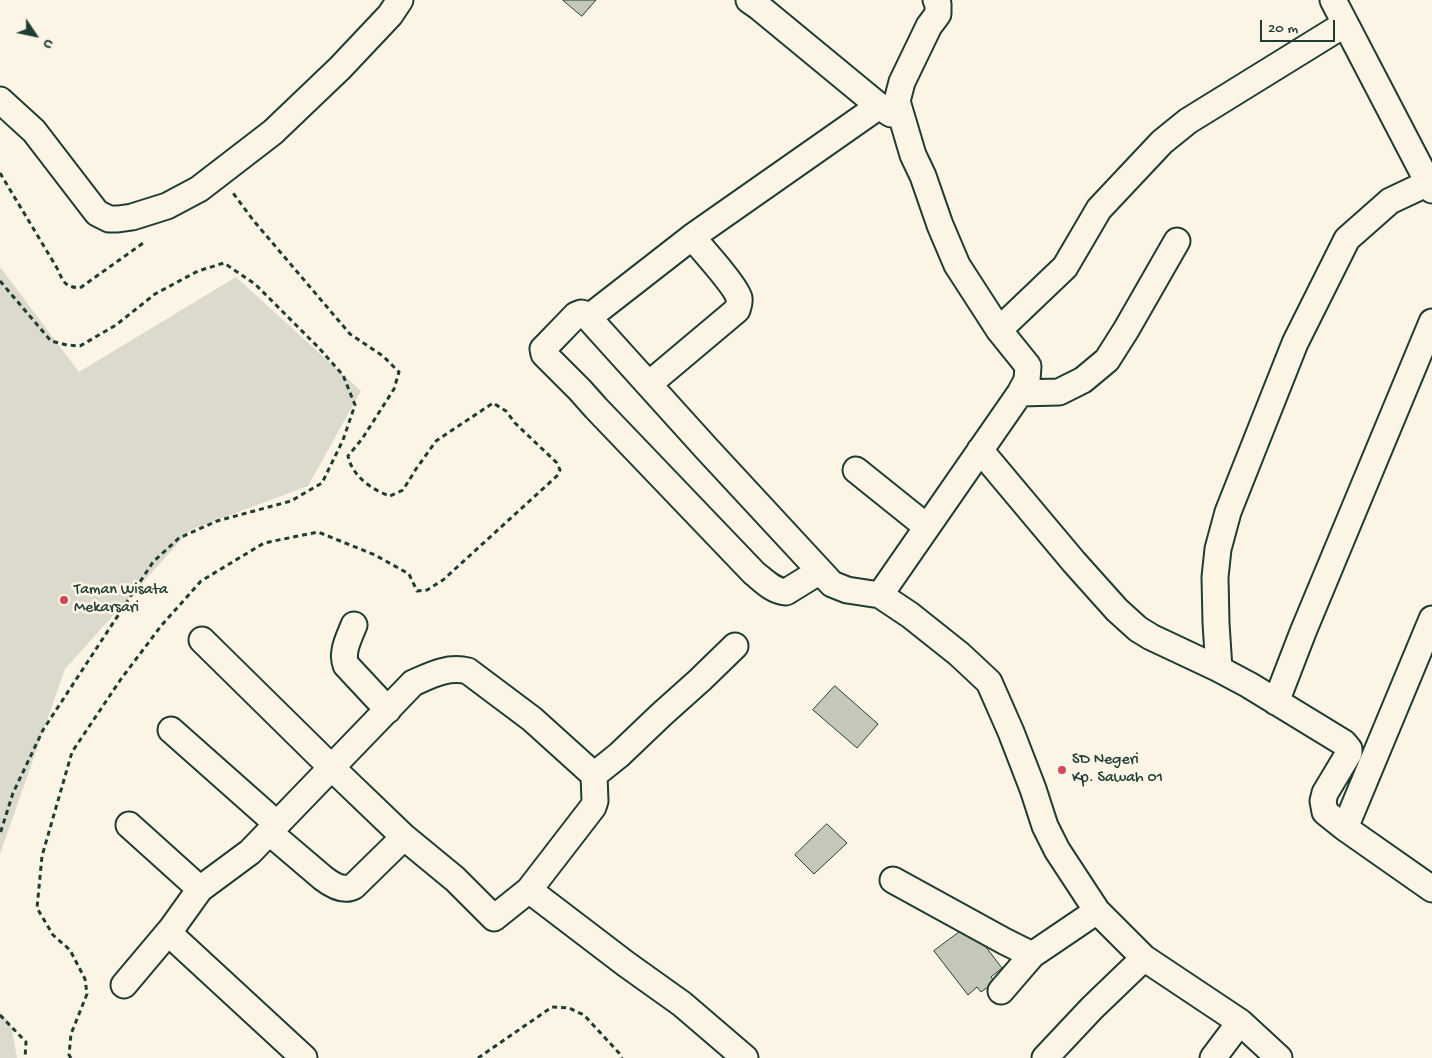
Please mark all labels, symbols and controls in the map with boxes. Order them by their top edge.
north arrow [10,10,60,60]
scale bar [1262,10,1337,42]
text: 20 m [1268,20,1298,38]
text: U [39,36,57,52]
place label: Taman Wisata Mekarsari [74,581,168,619]
marker: Taman Wisata Mekarsari [58,594,70,606]
place label: SD Negeri Kp. Sawah 01 [1072,751,1163,789]
marker: SD Negeri Kp. Sawah 01 [1056,764,1068,776]

